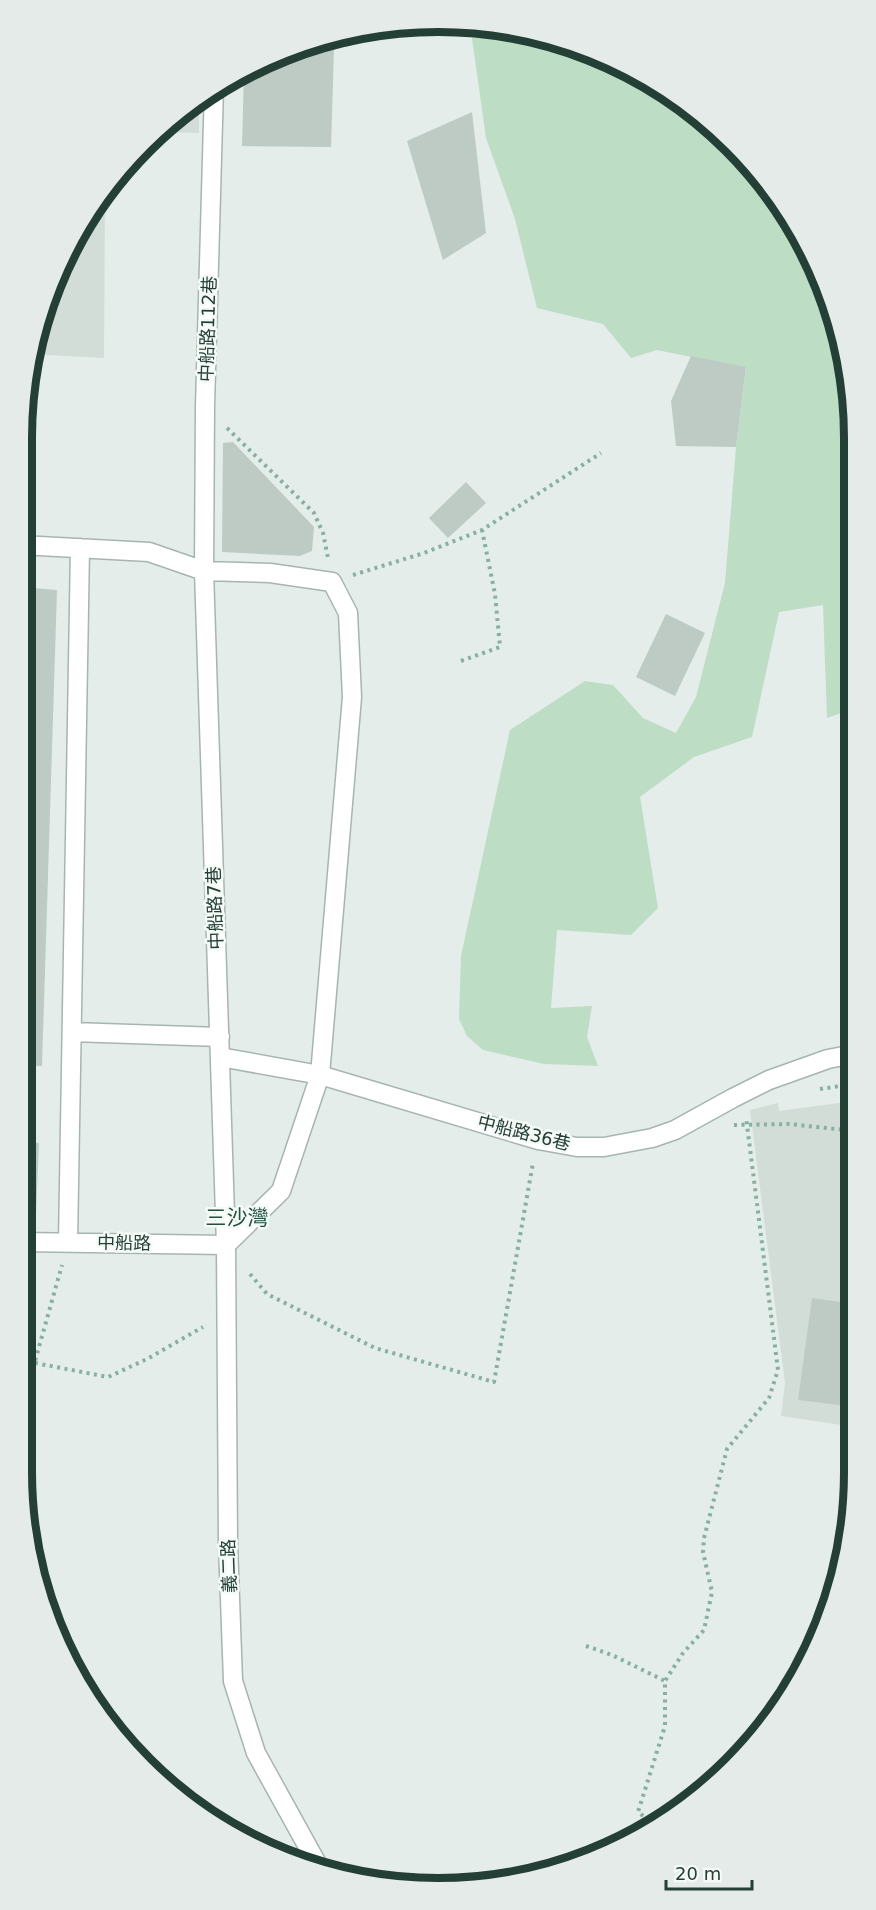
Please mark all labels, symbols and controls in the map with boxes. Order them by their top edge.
street label: 中船路112巷 [195,275,220,382]
street label: 中船路7巷 [203,866,226,950]
street label: 中船路36巷 [476,1111,573,1154]
district label: 三沙灣 [206,1206,269,1230]
street label: 中船路 [97,1232,151,1253]
street label: 義二路 [217,1539,240,1593]
scale bar [666,1853,752,1891]
text: 20 m [675,1863,721,1884]

